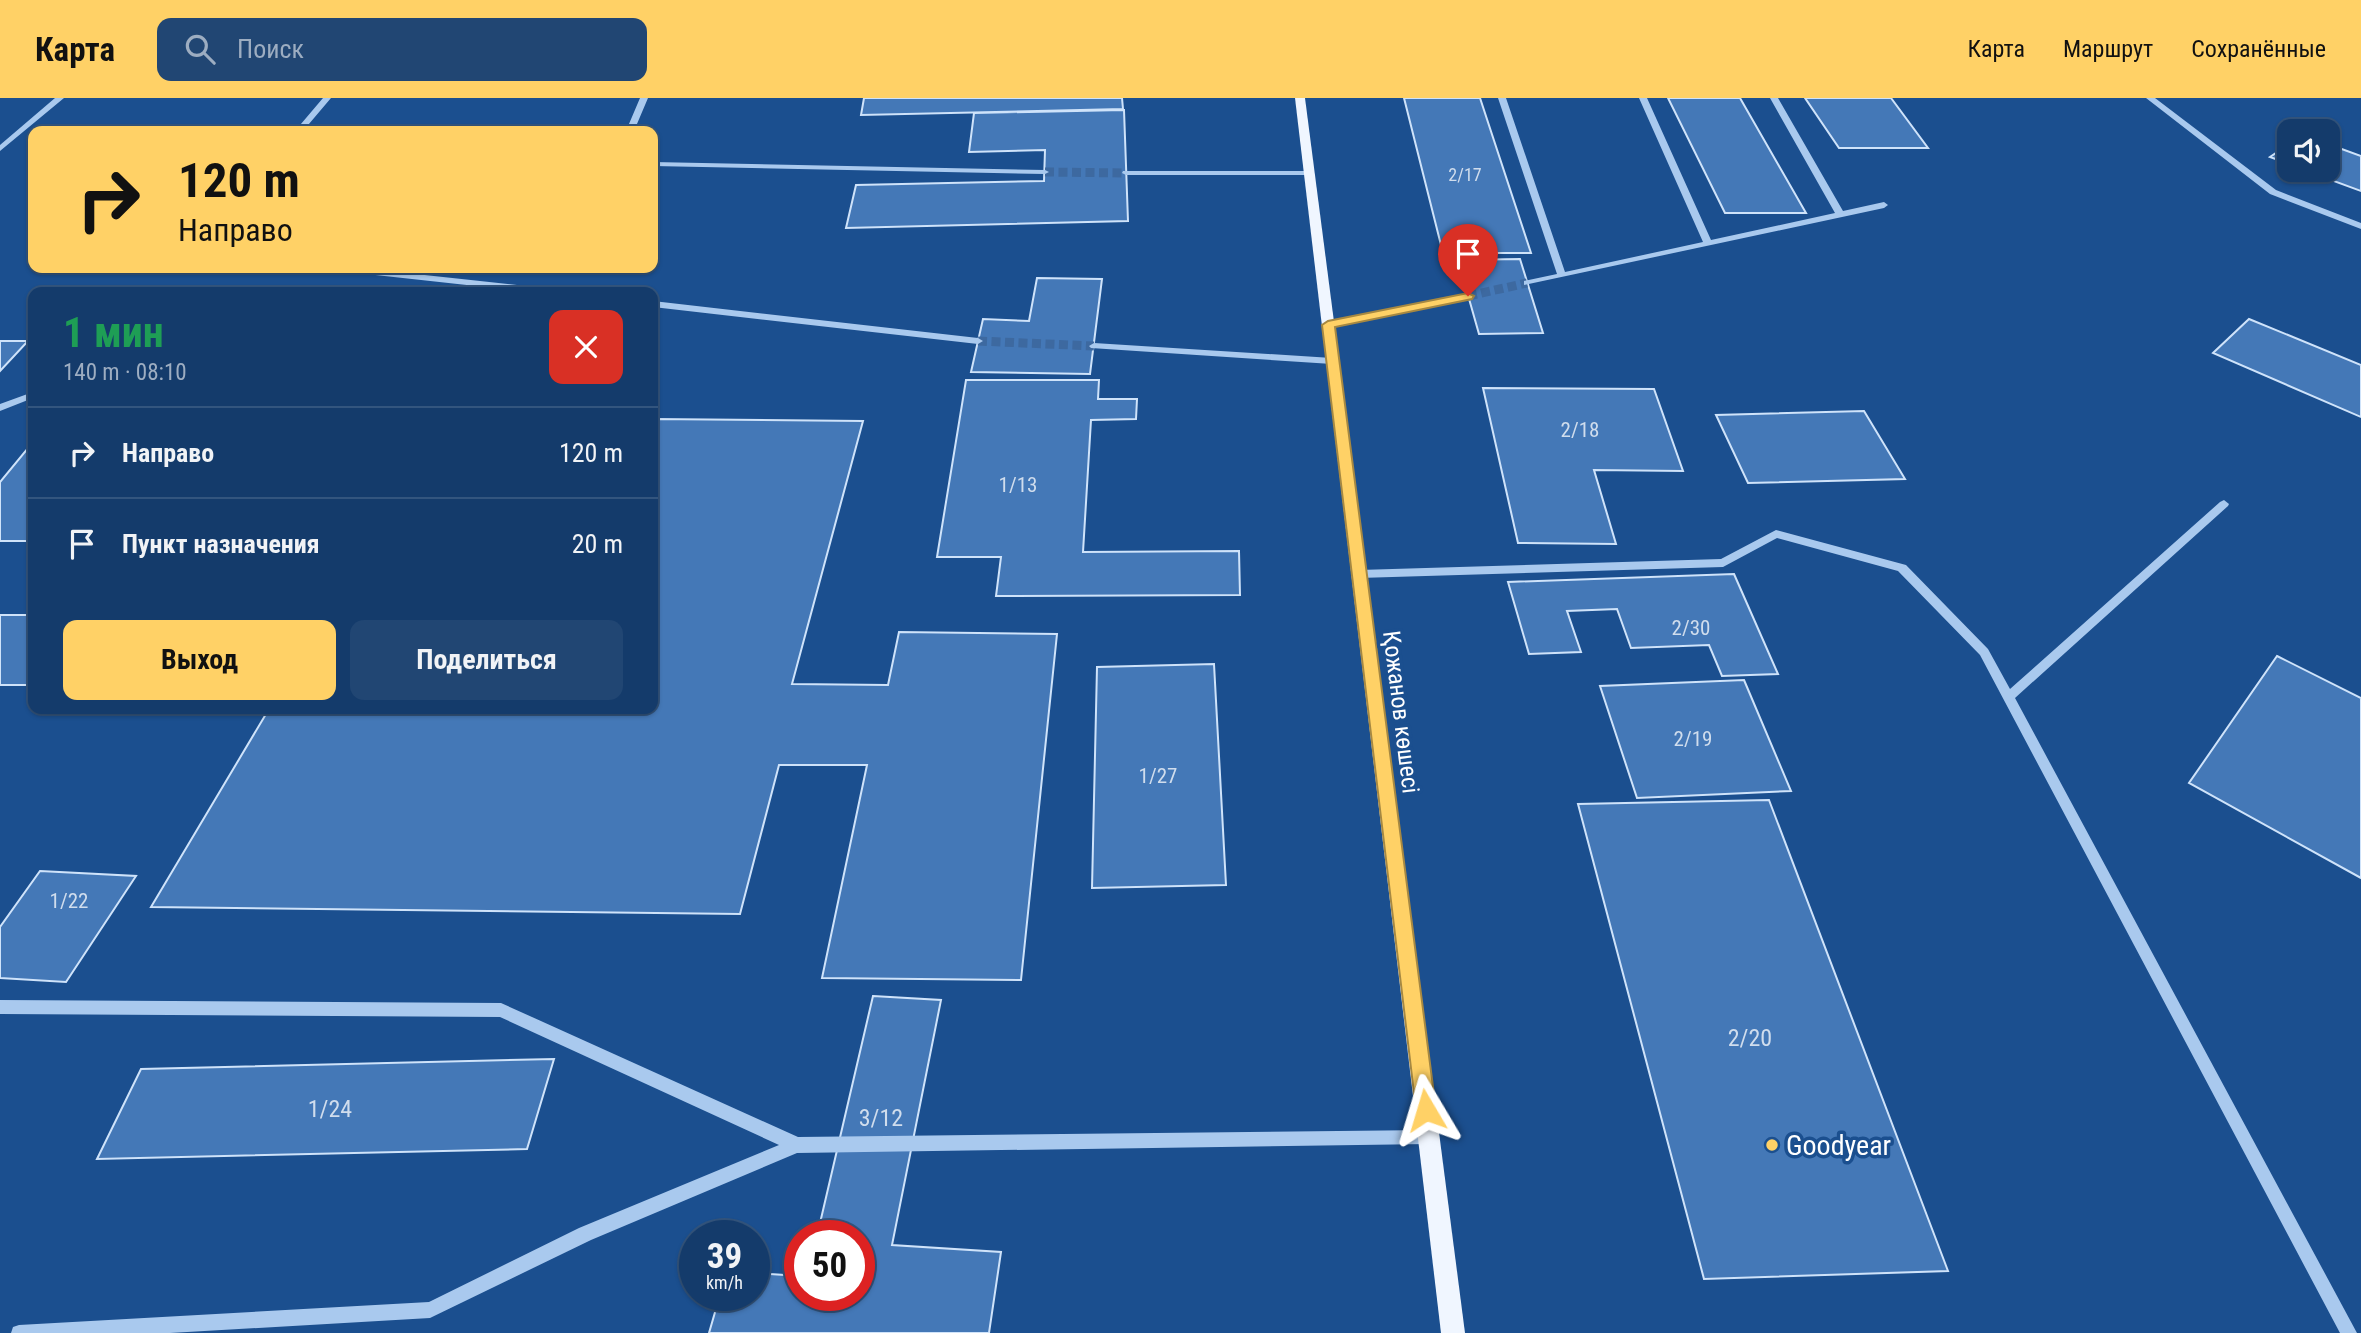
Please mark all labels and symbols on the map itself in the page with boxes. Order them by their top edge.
house number: 2/17 [1448,164,1482,185]
pin [1438,224,1498,296]
house number: 2/18 [1561,418,1599,442]
house number: 1/13 [999,473,1037,497]
house number: 2/30 [1672,616,1710,640]
street label: Қожанов көшесі [1377,629,1425,795]
house number: 2/19 [1674,727,1712,751]
house number: 1/27 [1139,764,1177,788]
house number: 1/22 [50,889,88,913]
house number: 2/20 [1728,1024,1772,1052]
position arrow [1389,1073,1463,1147]
house number: 1/24 [308,1095,352,1123]
house number: 3/12 [859,1104,903,1132]
place label: Goodyear [1786,1129,1891,1162]
marker: Goodyear [1764,1137,1780,1153]
speed limit sign: 50 [784,1220,875,1311]

